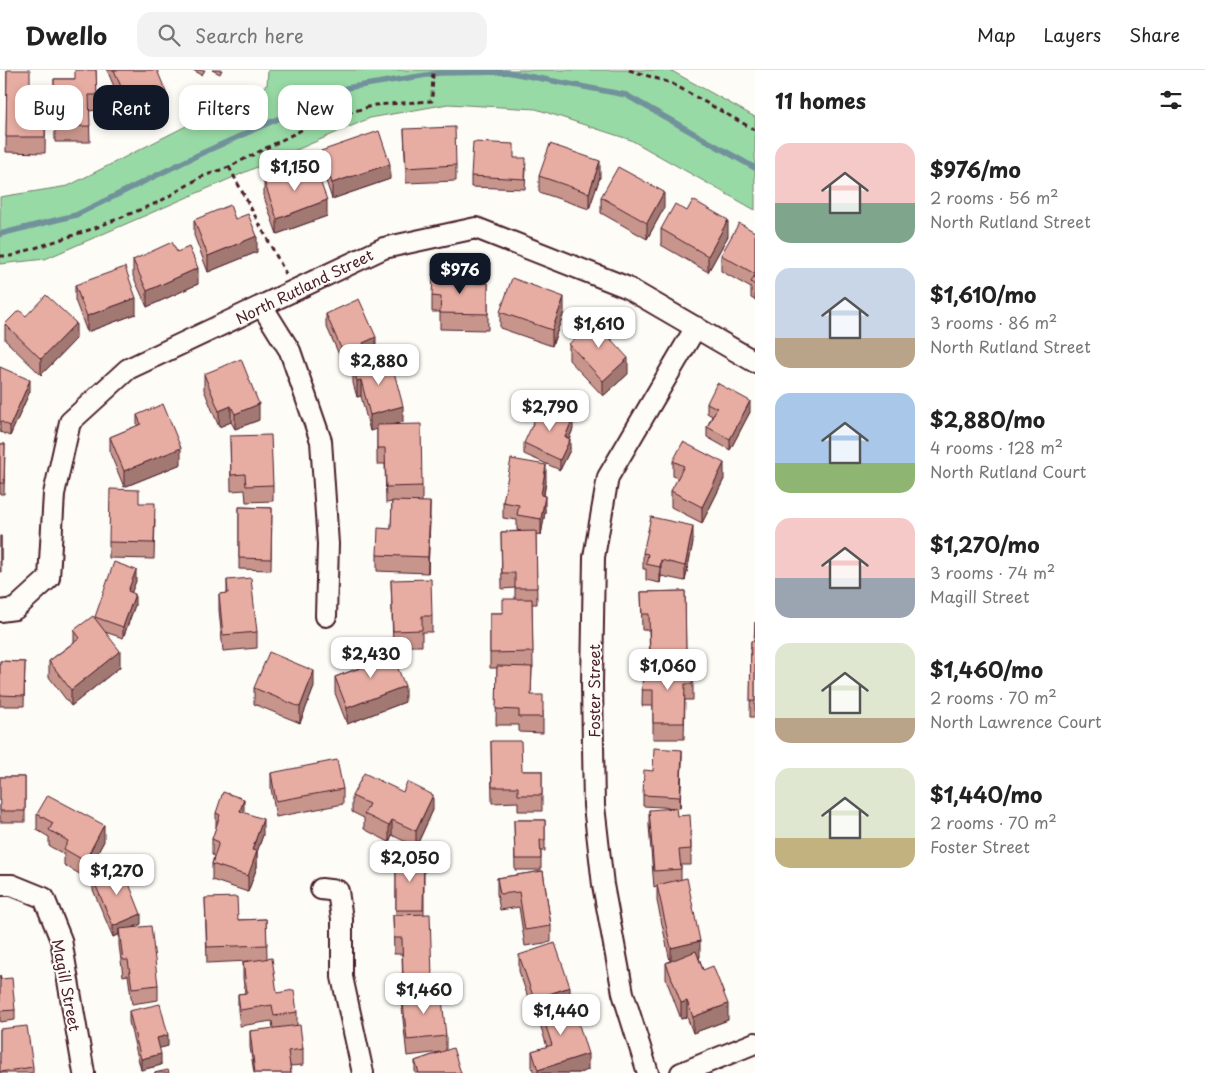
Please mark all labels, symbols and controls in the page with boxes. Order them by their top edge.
search box [137,12,487,57]
text: Dwello [25,17,107,53]
icon: search [155,21,183,49]
text: Search here [195,21,304,49]
text: Map [977,21,1016,48]
text: Layers [1044,21,1101,48]
text: Share [1129,21,1180,48]
text: 11 homes [775,84,866,116]
chip: Buy [15,85,83,130]
chip: Rent [93,85,169,130]
chip: Filters [179,85,268,130]
chip: New [278,85,352,130]
icon: filters [1157,86,1185,114]
pin: $1,150 [254,150,336,192]
text: $976/mo [930,153,1021,185]
text: $1,150 [270,154,320,178]
icon: home [815,163,875,223]
text: 2 rooms · 56 m² [930,185,1059,209]
text: North Rutland Street [930,209,1091,233]
street label: North Rutland Street [231,243,377,329]
pin: $976 [430,252,490,295]
text: $976 [441,257,479,281]
text: $1,610/mo [930,278,1036,310]
icon: home [815,288,875,348]
pin: $1,610 [558,306,640,349]
text: 3 rooms · 86 m² [930,310,1057,334]
text: $1,610 [574,311,625,335]
text: North Rutland Street [930,334,1091,358]
pin: $2,880 [338,344,420,386]
text: $2,880 [350,348,408,372]
pin: $2,790 [509,390,591,432]
text: $2,790 [522,394,578,418]
text: $2,880/mo [930,403,1045,435]
icon: home [815,413,875,473]
text: 4 rooms · 128 m² [930,435,1063,459]
text: North Rutland Court [930,459,1086,483]
text: $1,270/mo [930,528,1040,560]
icon: home [815,538,875,598]
text: 3 rooms · 74 m² [930,560,1055,584]
text: Magill Street [930,584,1029,608]
pin: $2,430 [330,636,412,679]
text: $2,430 [342,641,400,665]
street label: Foster Street [582,644,605,738]
pin: $1,060 [627,648,709,691]
text: $1,060 [640,653,696,677]
text: $1,460/mo [930,653,1043,685]
icon: home [815,663,875,723]
text: 2 rooms · 70 m² [930,685,1057,709]
text: North Lawrence Court [930,709,1101,733]
text: $1,440/mo [930,778,1042,810]
icon: home [815,788,875,848]
text: 2 rooms · 70 m² [930,810,1057,834]
text: Foster Street [930,834,1030,858]
pin: $2,050 [369,840,451,883]
text: $2,050 [381,845,439,869]
pin: $1,270 [76,854,158,896]
text: $1,270 [90,858,144,882]
street label: Magill Street [47,937,87,1033]
pin: $1,460 [383,972,465,1015]
text: $1,460 [396,977,452,1001]
pin: $1,440 [520,994,602,1036]
text: $1,440 [533,998,589,1022]

